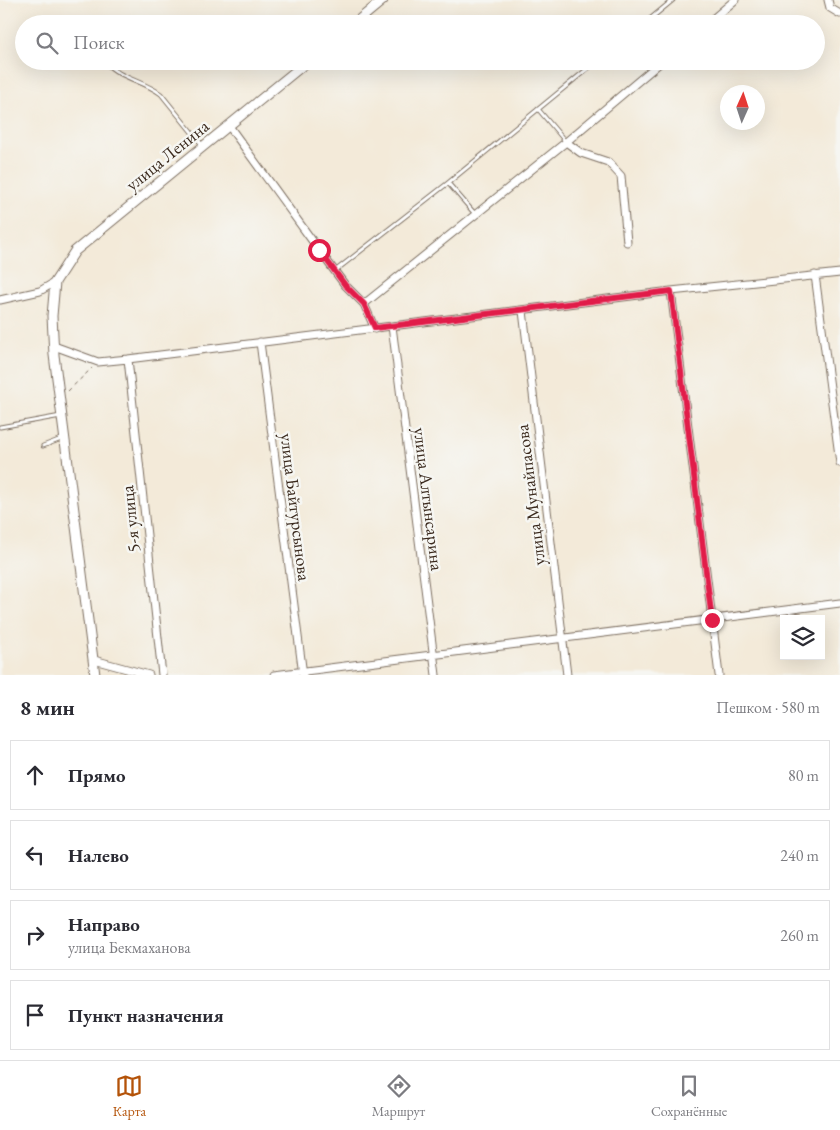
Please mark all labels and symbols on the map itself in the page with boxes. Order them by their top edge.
north arrow [720,85,765,130]
street label: улица Ленина [121,114,214,196]
route start [308,239,331,262]
street label: улица Мунайпасова [510,422,550,567]
street label: улица Алтынсарина [409,426,449,573]
street label: улица Байтурсынова [276,432,317,583]
street label: 5-я улица [115,484,145,554]
route end [701,609,724,632]

